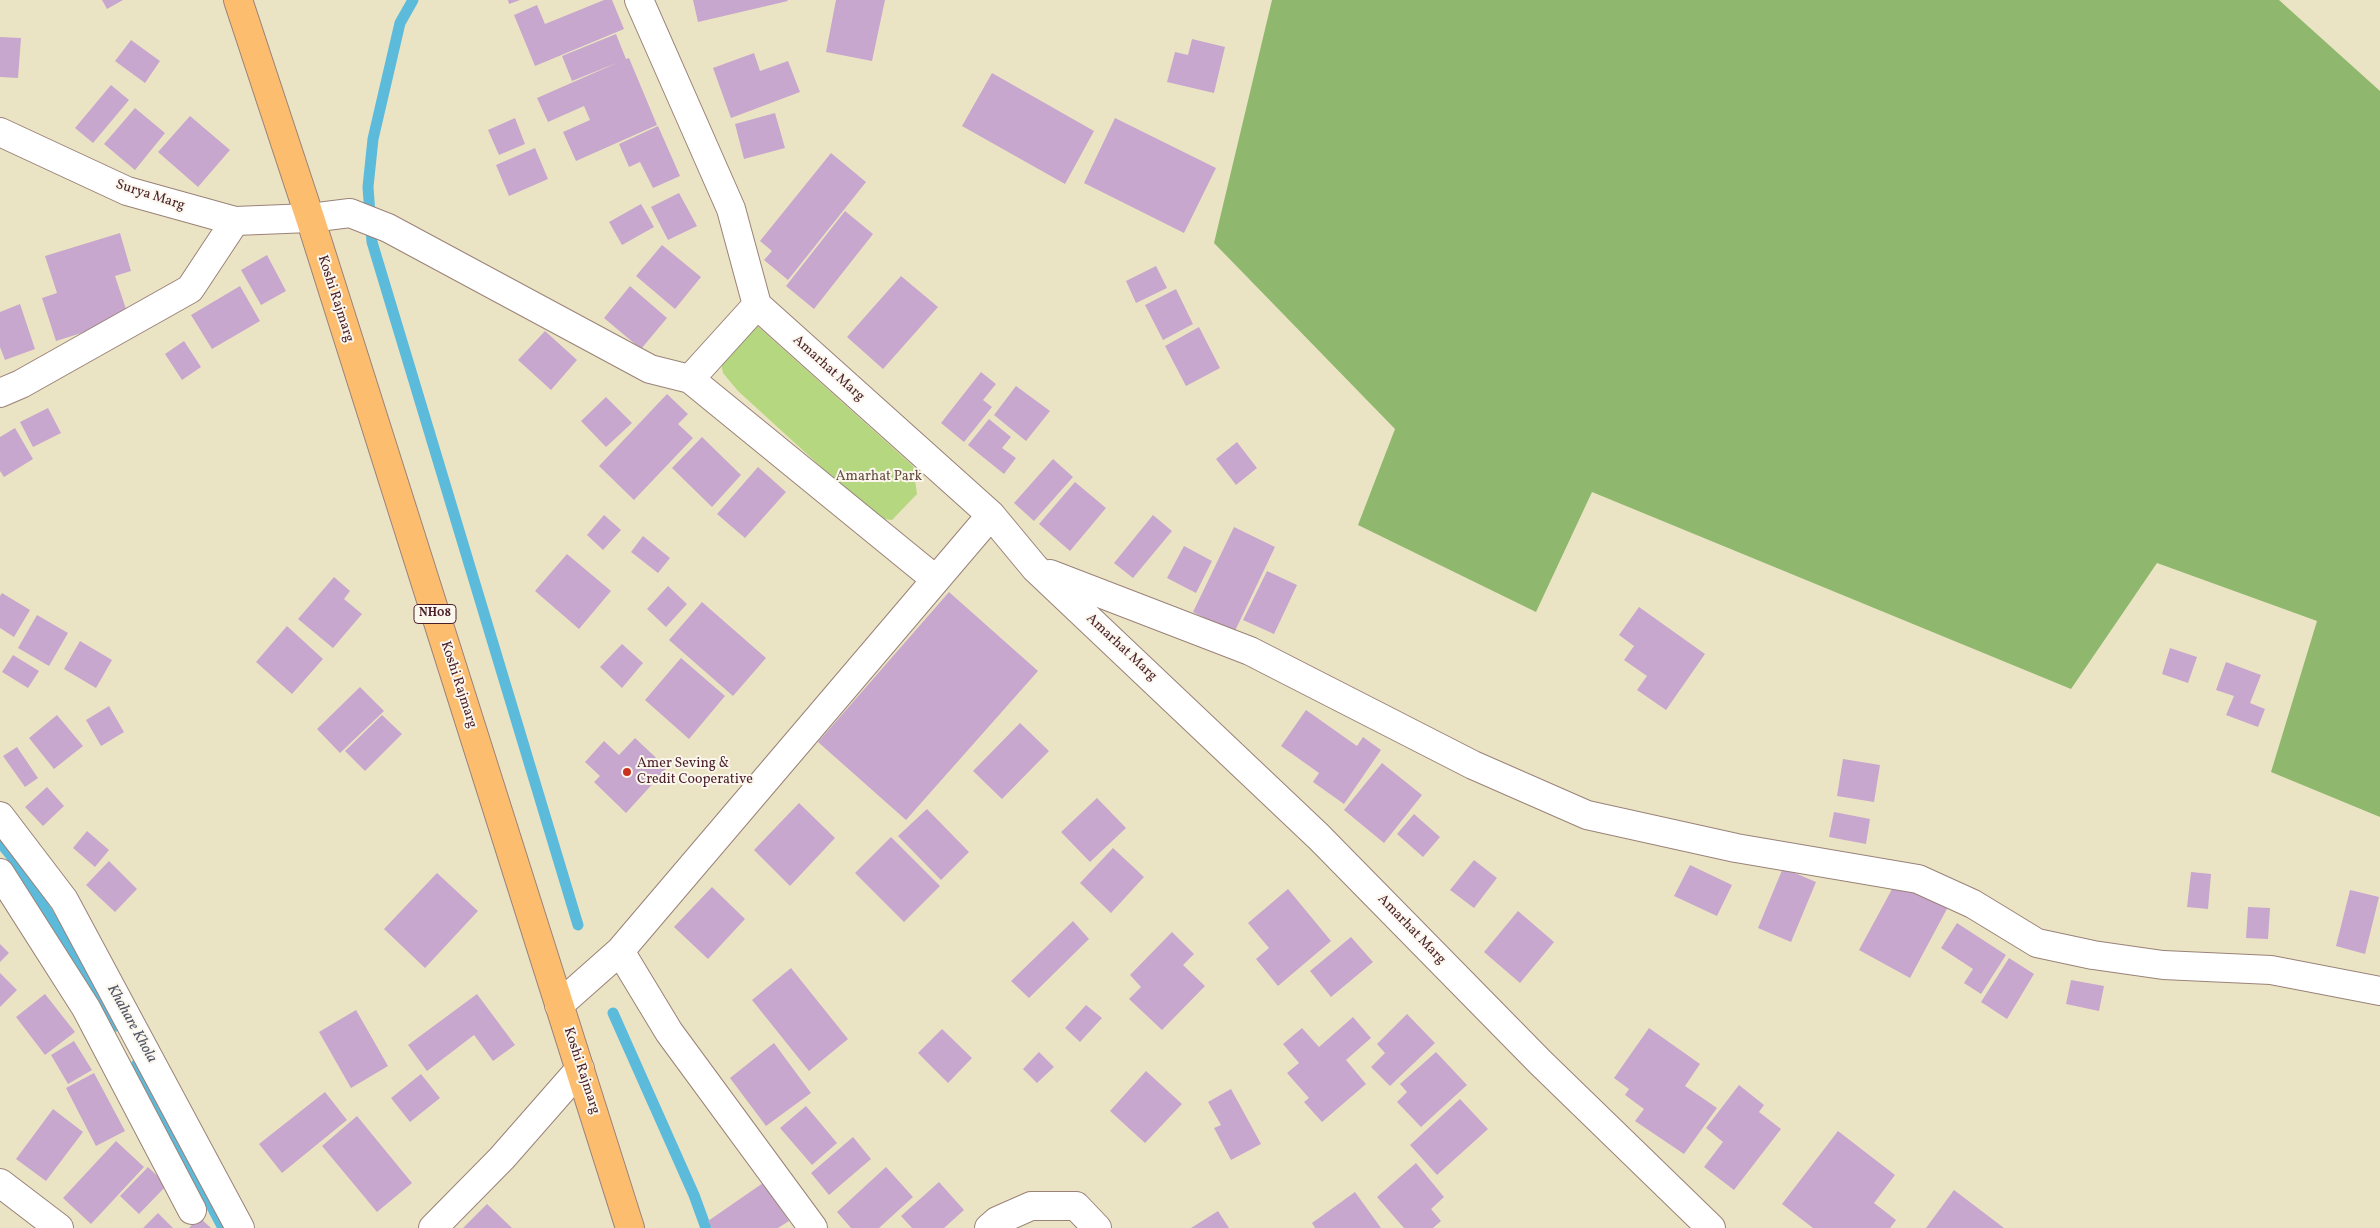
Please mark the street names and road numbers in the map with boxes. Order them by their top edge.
street label: Surya Marg [113,177,187,215]
street label: Koshi Rajmarg [313,253,357,345]
street label: Amarhat Marg [789,332,867,406]
road number: NH08 [414,604,456,624]
street label: Amarhat Marg [1082,611,1160,685]
street label: Koshi Rajmarg [436,639,480,731]
street label: Amarhat Marg [1373,891,1449,969]
street label: Koshi Rajmarg [559,1025,603,1117]

